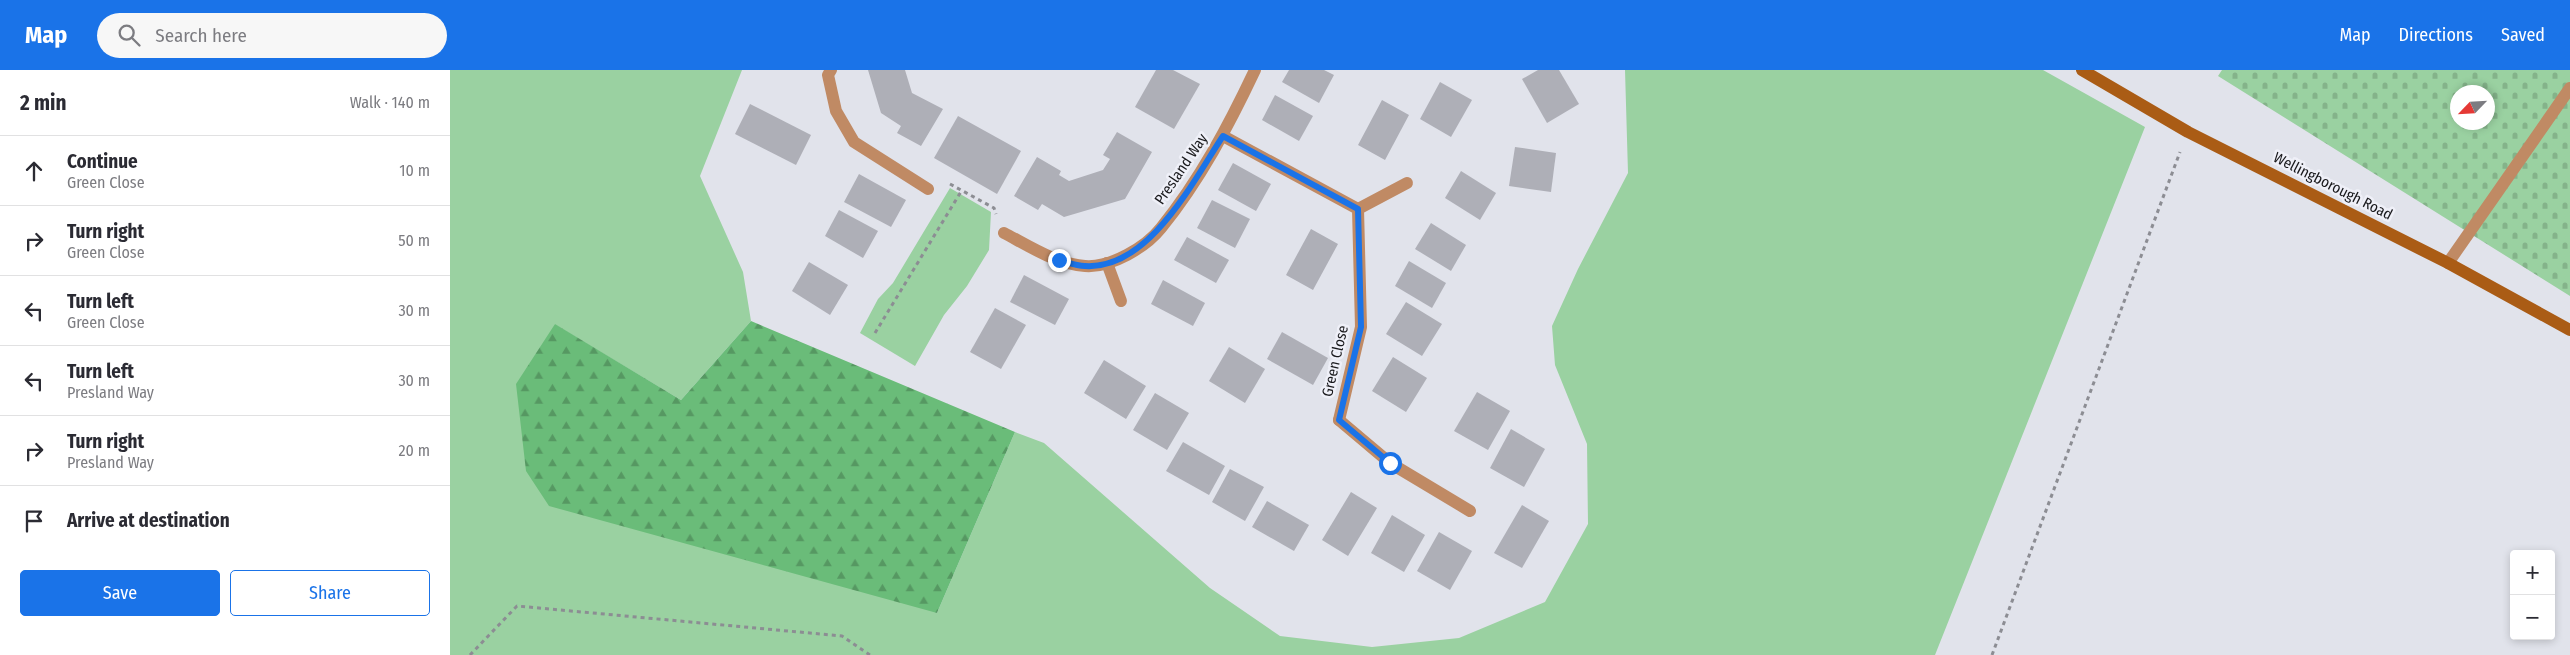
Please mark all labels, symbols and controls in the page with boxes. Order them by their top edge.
search box [97,13,447,58]
text: Map [25,21,67,49]
icon: search [115,21,143,49]
text: Search here [155,24,247,47]
text: Map [2339,24,2371,46]
text: Directions [2399,24,2473,46]
text: Saved [2501,24,2545,46]
north arrow [2450,85,2495,130]
text: 2 min [20,90,67,116]
text: Walk · 140 m [350,93,430,112]
street label: Presland Way [1151,130,1211,208]
street label: Wellingborough Road [2270,148,2396,224]
text: Continue [67,150,138,173]
icon: ahead [20,157,48,185]
text: 10 m [399,161,430,180]
text: Green Close [67,173,145,192]
text: Turn right [67,220,144,243]
icon: right [20,227,48,255]
text: 50 m [398,231,430,250]
text: Green Close [67,243,145,262]
route end [1048,249,1071,272]
text: Turn left [67,290,134,313]
icon: left [20,297,48,325]
text: 30 m [398,301,430,320]
text: Green Close [67,313,145,332]
street label: Green Close [1318,324,1352,398]
text: Turn left [67,360,134,383]
icon: left [20,367,48,395]
text: 30 m [398,371,430,390]
text: Presland Way [67,383,154,402]
text: Turn right [67,430,144,453]
icon: right [20,437,48,465]
text: 20 m [399,441,430,460]
route start [1379,452,1402,475]
text: Presland Way [67,453,154,472]
icon: arrive [20,507,48,535]
text: Arrive at destination [67,509,230,532]
map controls [2510,550,2555,640]
button: + [2510,550,2555,595]
button: Save [20,570,220,616]
button: Share [230,570,430,616]
button: − [2510,595,2555,640]

